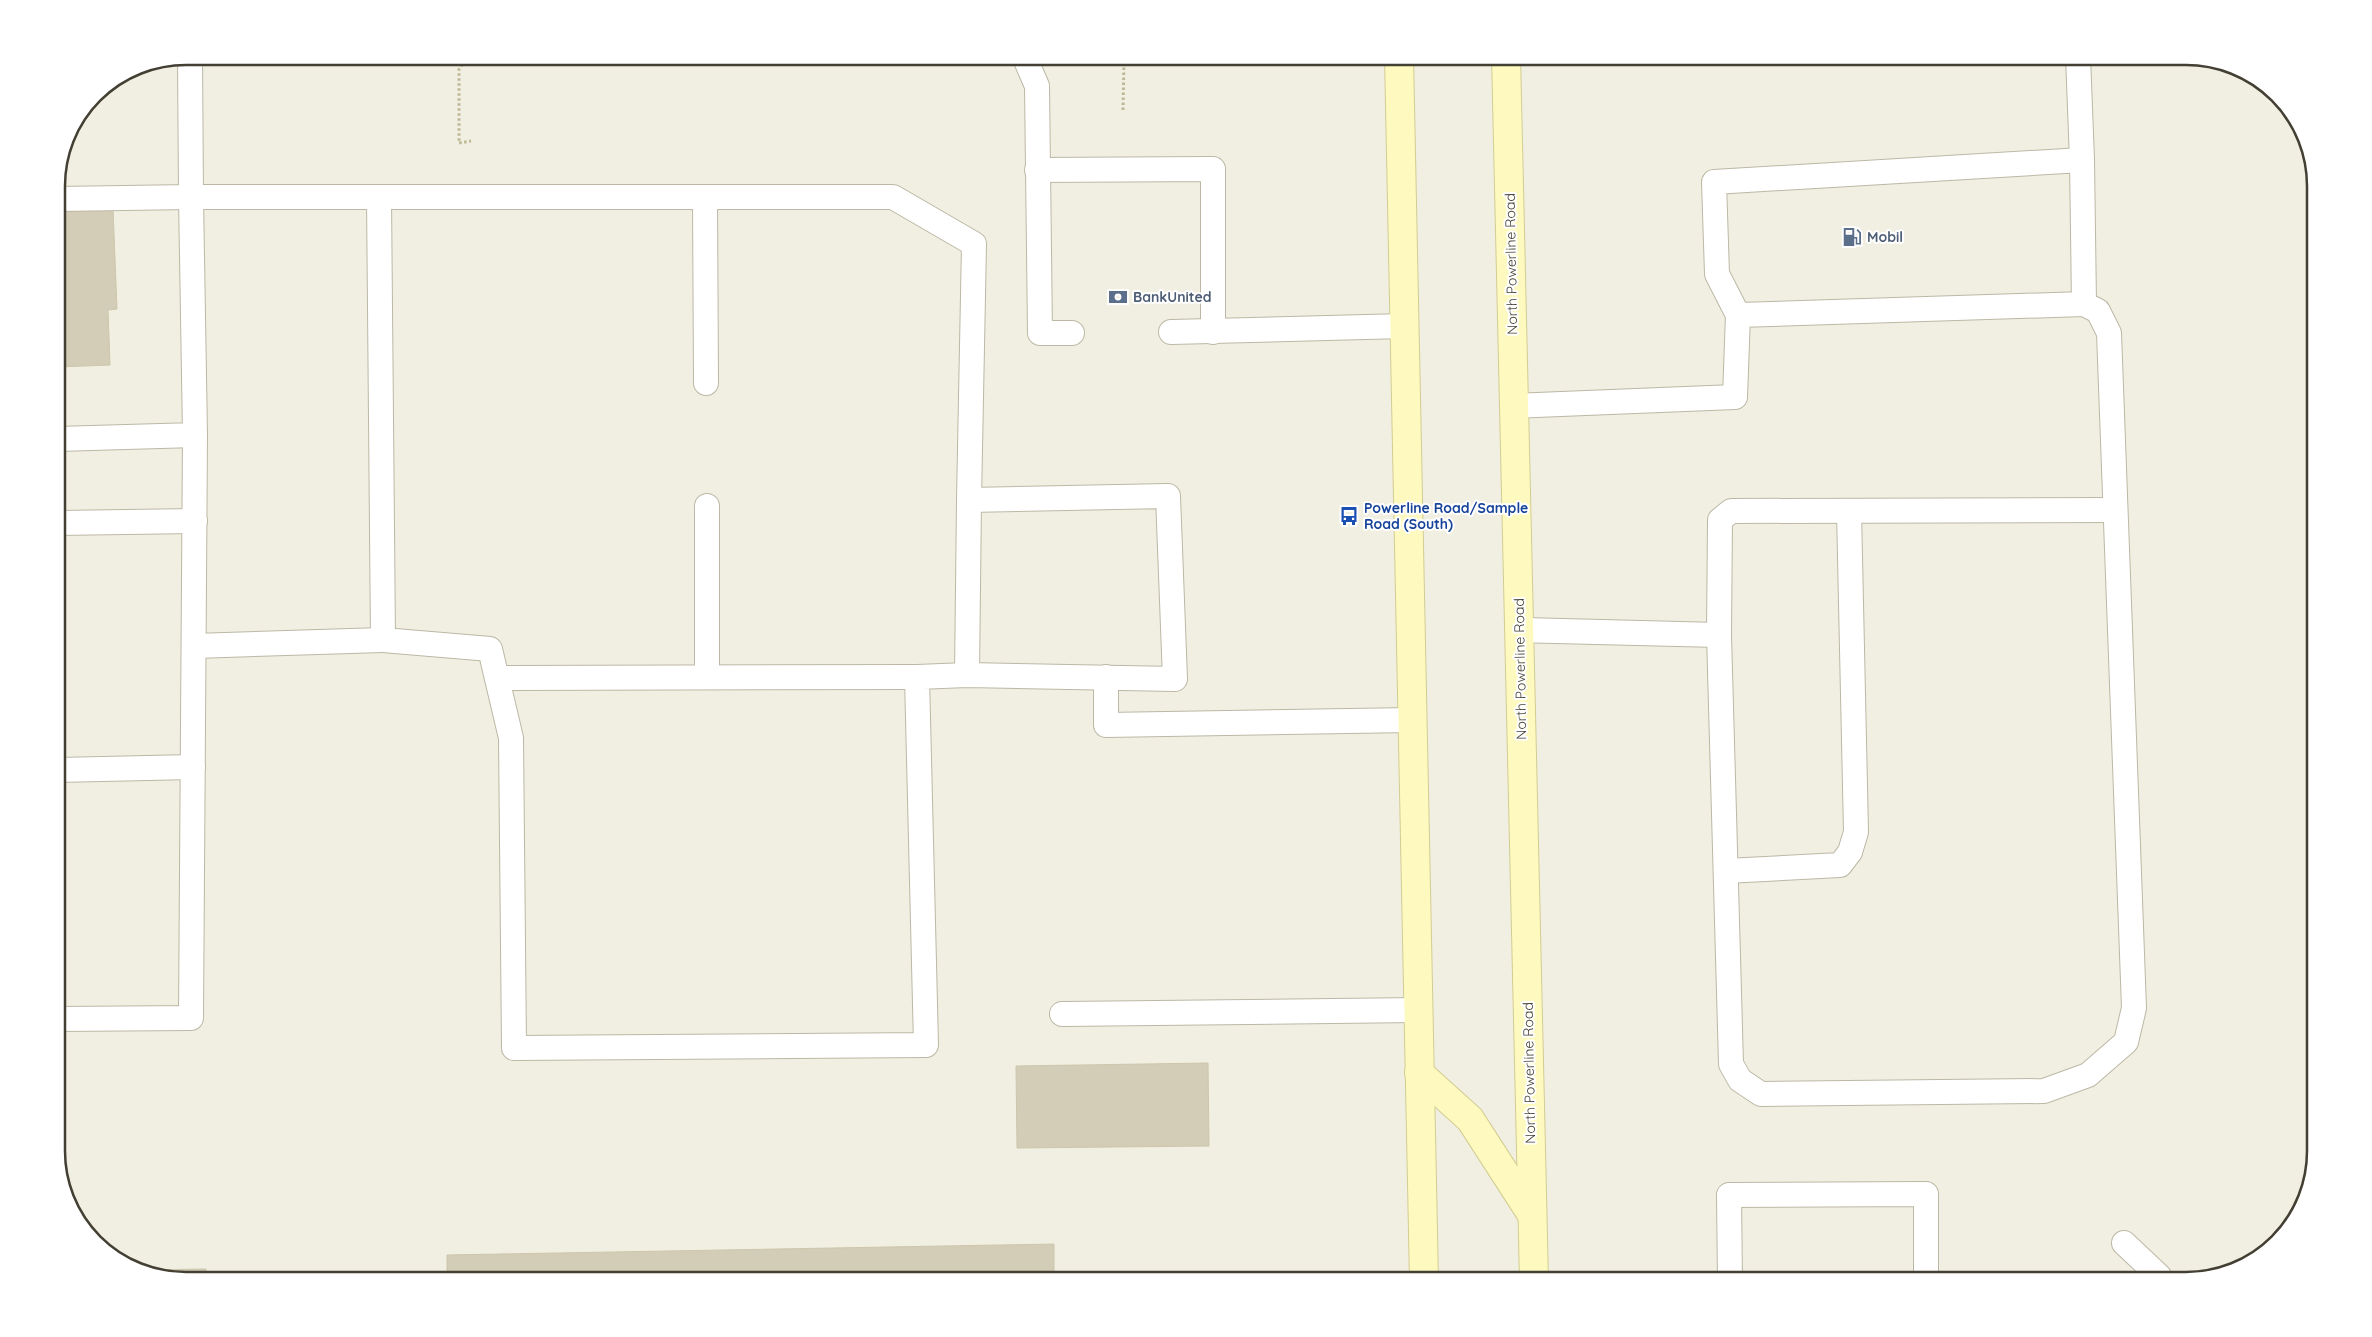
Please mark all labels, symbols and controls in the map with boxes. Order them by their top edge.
street label: North Powerline Road [1501,193,1521,335]
fuel station icon: Mobil [1841,226,1863,248]
place label: Mobil [1867,228,1903,246]
bank icon: BankUnited [1107,286,1129,308]
place label: BankUnited [1133,288,1212,306]
place label: Powerline Road/Sample Road (South) [1364,499,1528,533]
bus stop icon: Powerline Road/Sample Road (South) [1338,505,1360,527]
street label: North Powerline Road [1510,598,1530,740]
street label: North Powerline Road [1519,1002,1539,1144]

